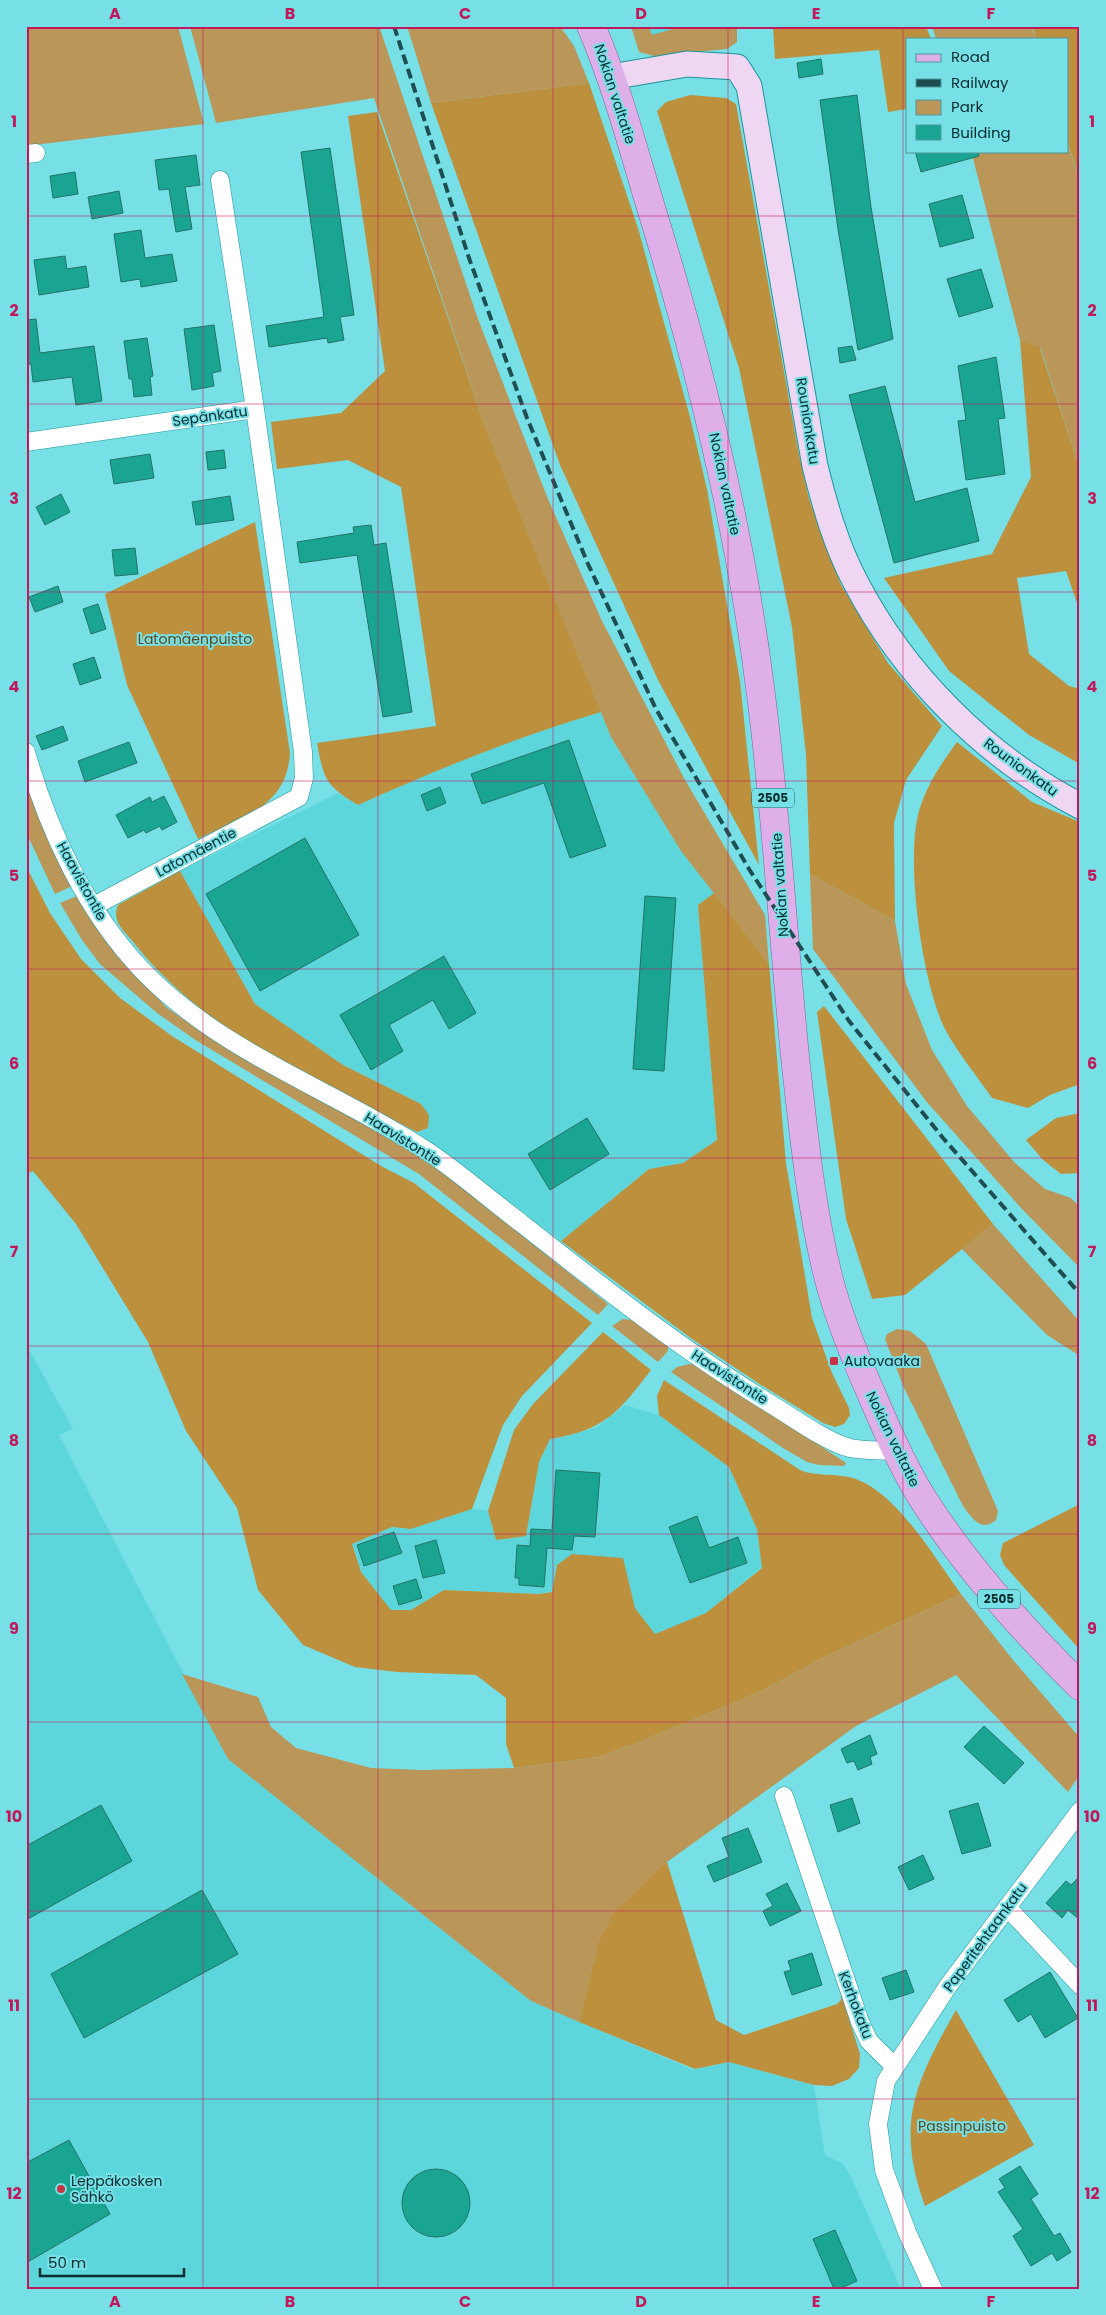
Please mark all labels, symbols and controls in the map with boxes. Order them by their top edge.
text: A [109,2,121,25]
text: B [285,2,295,25]
text: C [459,2,471,25]
text: D [635,2,647,25]
text: E [812,2,820,25]
text: F [987,2,996,25]
legend [906,38,1068,152]
street label: Nokian valtatie [589,41,641,147]
text: Road [951,46,990,67]
text: Railway [951,72,1009,93]
text: Park [951,96,983,117]
text: 1 [11,110,17,133]
text: 1 [1089,110,1095,133]
text: Building [951,122,1011,143]
text: 2 [9,299,19,322]
text: 2 [1087,299,1097,322]
street label: Rounionkatu [791,376,825,466]
street label: Sepänkatu [171,401,249,431]
street label: Nokian valtatie [704,431,746,537]
text: 3 [9,487,19,510]
text: 3 [1087,487,1097,510]
park label: Latomäenpuisto [138,629,252,649]
text: 4 [9,675,20,698]
text: 4 [1087,675,1098,698]
street label: Rounionkatu [980,733,1062,801]
road number: 2505 [752,788,794,808]
street label: Latomäentie [152,822,240,882]
street label: Nokian valtatie [766,832,794,938]
street label: Haavistontie [52,838,112,924]
text: 5 [9,864,19,887]
text: 5 [1087,864,1097,887]
text: 6 [9,1052,19,1075]
text: 6 [1087,1052,1097,1075]
street label: Haavistontie [361,1107,446,1171]
text: 7 [10,1240,19,1263]
text: 7 [1088,1240,1097,1263]
street label: Haavistontie [688,1345,772,1409]
place label: Autovaaka [844,1351,920,1371]
marker: Autovaaka [828,1355,840,1367]
street label: Nokian valtatie [861,1388,925,1490]
text: 8 [9,1429,19,1452]
text: 8 [1087,1429,1097,1452]
road number: 2505 [978,1590,1020,1608]
text: 9 [9,1617,19,1640]
text: 9 [1087,1617,1097,1640]
text: 10 [6,1805,22,1828]
text: 10 [1084,1805,1100,1828]
street label: Paperitehtaankatu [938,1878,1032,1996]
street label: Kerhokatu [834,1968,878,2042]
text: 11 [8,1994,20,2017]
text: 11 [1086,1994,1098,2017]
park label: Passinpuisto [918,2116,1006,2136]
place label: Leppäkosken Sähkö [71,2171,162,2207]
text: 12 [6,2182,22,2205]
text: 12 [1084,2182,1100,2205]
marker: Leppäkosken Sähkö [55,2183,67,2195]
scale bar [40,2245,184,2277]
text: 50 m [48,2252,86,2273]
text: A [109,2290,121,2313]
text: B [285,2290,295,2313]
text: C [459,2290,471,2313]
text: D [635,2290,647,2313]
text: E [812,2290,820,2313]
text: F [987,2290,996,2313]

